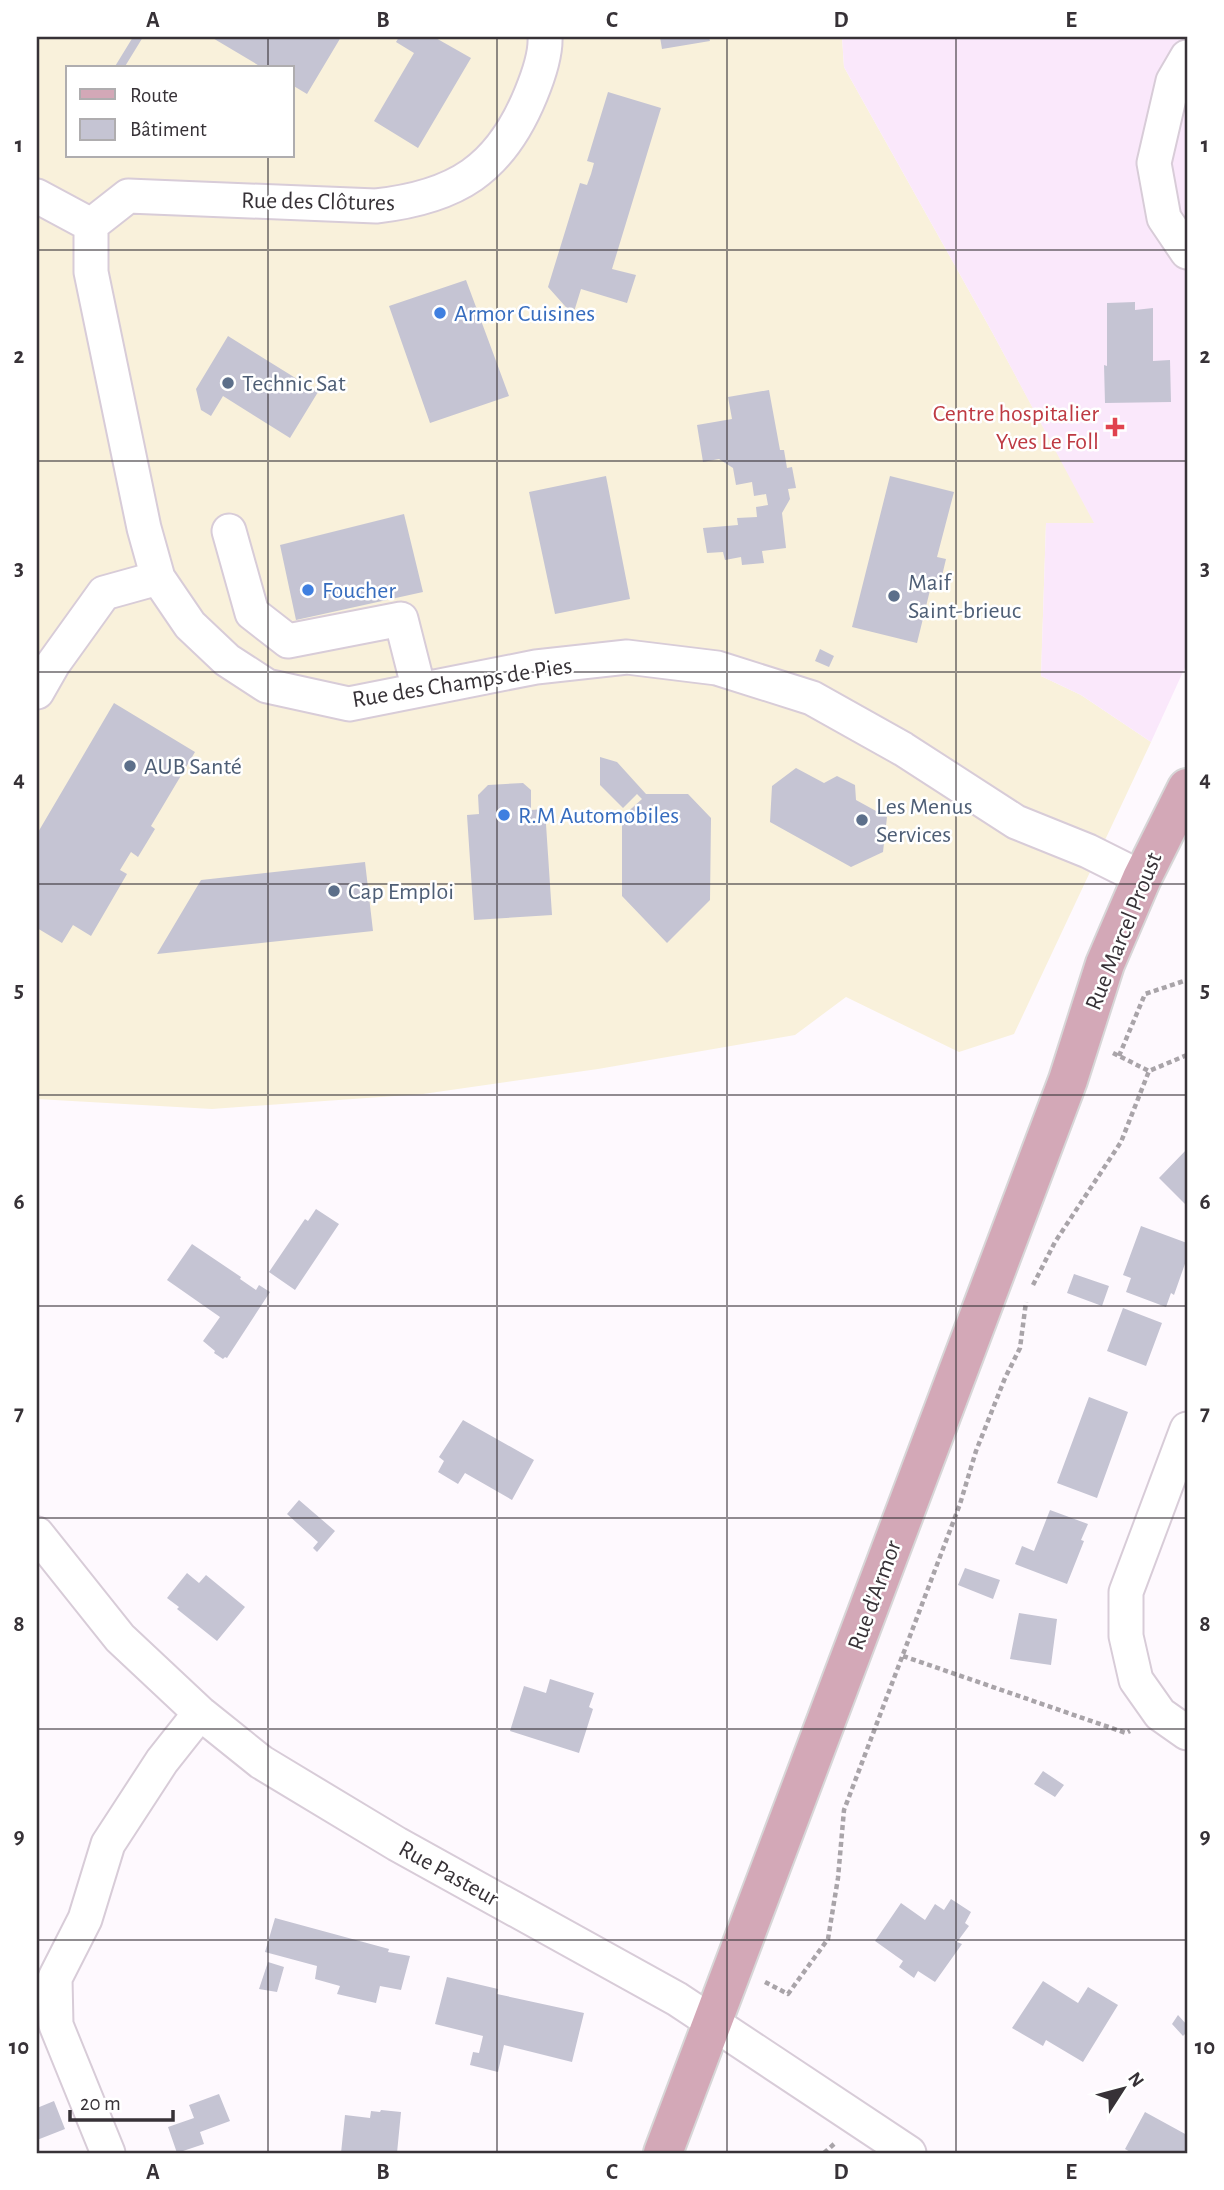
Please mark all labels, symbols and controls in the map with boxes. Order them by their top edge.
text: A [146,9,160,32]
text: B [376,9,390,32]
text: C [606,9,618,32]
text: D [833,9,849,32]
text: E [1065,9,1077,32]
legend [66,66,294,158]
text: Route [130,85,178,106]
text: Bâtiment [130,119,207,140]
text: 1 [15,134,23,157]
text: 1 [1201,134,1209,157]
street label: Rue des Clôtures [241,189,395,215]
place label: Armor Cuisines [454,302,595,326]
marker: Armor Cuisines [432,305,448,321]
text: 2 [14,345,25,368]
text: 2 [1200,345,1211,368]
place label: Technic Sat [242,372,346,396]
marker: Technic Sat [220,375,236,391]
place label: Centre hospitalier Yves Le Foll [933,402,1099,454]
marker: Centre hospitalier Yves Le Foll [1105,417,1125,437]
text: 3 [14,557,24,580]
text: 3 [1200,557,1210,580]
place label: Maif Saint-brieuc [908,571,1021,623]
place label: Foucher [322,579,396,603]
marker: Foucher [300,582,316,598]
marker: Maif Saint-brieuc [886,588,902,604]
street label: Rue des Champs de Pies [351,654,574,712]
place label: AUB Santé [144,755,242,779]
marker: AUB Santé [122,758,138,774]
text: 4 [13,768,25,791]
text: 4 [1199,768,1211,791]
place label: Les Menus Services [876,795,973,847]
place label: R.M Automobiles [518,804,679,828]
marker: R.M Automobiles [496,807,512,823]
marker: Les Menus Services [854,812,870,828]
street label: Rue Marcel Proust [1081,849,1167,1014]
place label: Cap Emploi [348,880,454,904]
marker: Cap Emploi [326,883,342,899]
text: 5 [14,979,24,1002]
text: 5 [1200,979,1210,1002]
text: 6 [13,1191,25,1214]
text: 6 [1199,1191,1211,1214]
text: 7 [14,1402,24,1425]
text: 7 [1200,1402,1210,1425]
street label: Rue d'Armor [844,1537,906,1653]
text: 8 [13,1613,25,1636]
text: 8 [1199,1613,1211,1636]
text: 9 [13,1825,25,1848]
text: 9 [1199,1825,1211,1848]
street label: Rue Pasteur [395,1837,503,1911]
text: 10 [9,2036,29,2059]
text: 10 [1195,2036,1215,2059]
north arrow [1088,2054,1158,2124]
text: N [1124,2069,1147,2091]
scale bar [70,2078,173,2122]
text: 20 m [80,2093,121,2114]
text: A [146,2161,160,2184]
text: B [376,2161,390,2184]
text: C [606,2161,618,2184]
text: D [833,2161,849,2184]
text: E [1065,2161,1077,2184]

